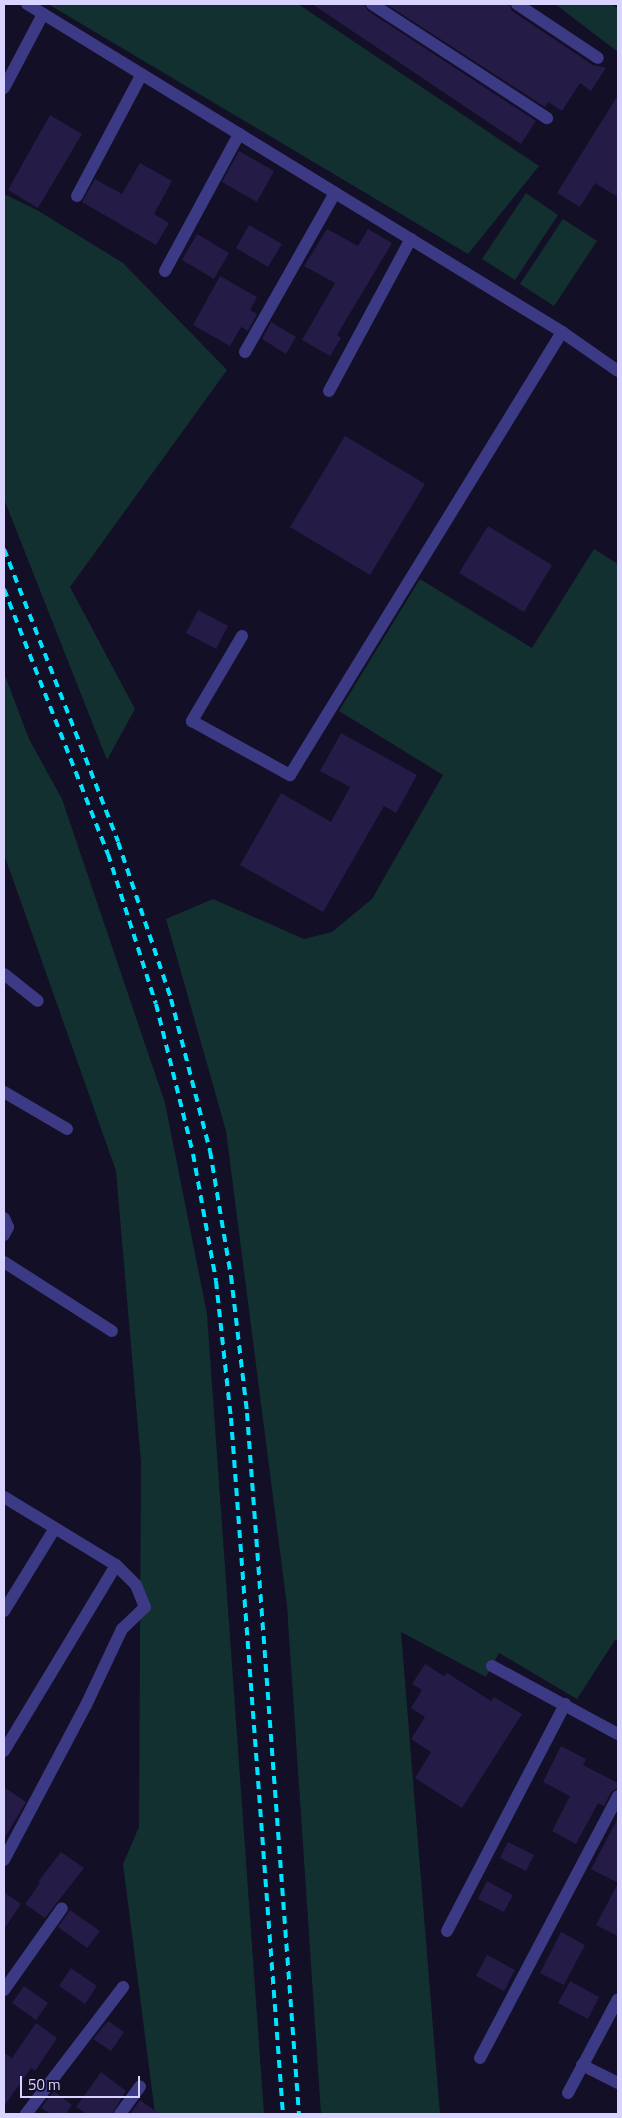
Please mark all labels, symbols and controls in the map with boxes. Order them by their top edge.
scale bar [22,2066,142,2098]
text: 50 m [28,2073,61,2096]

